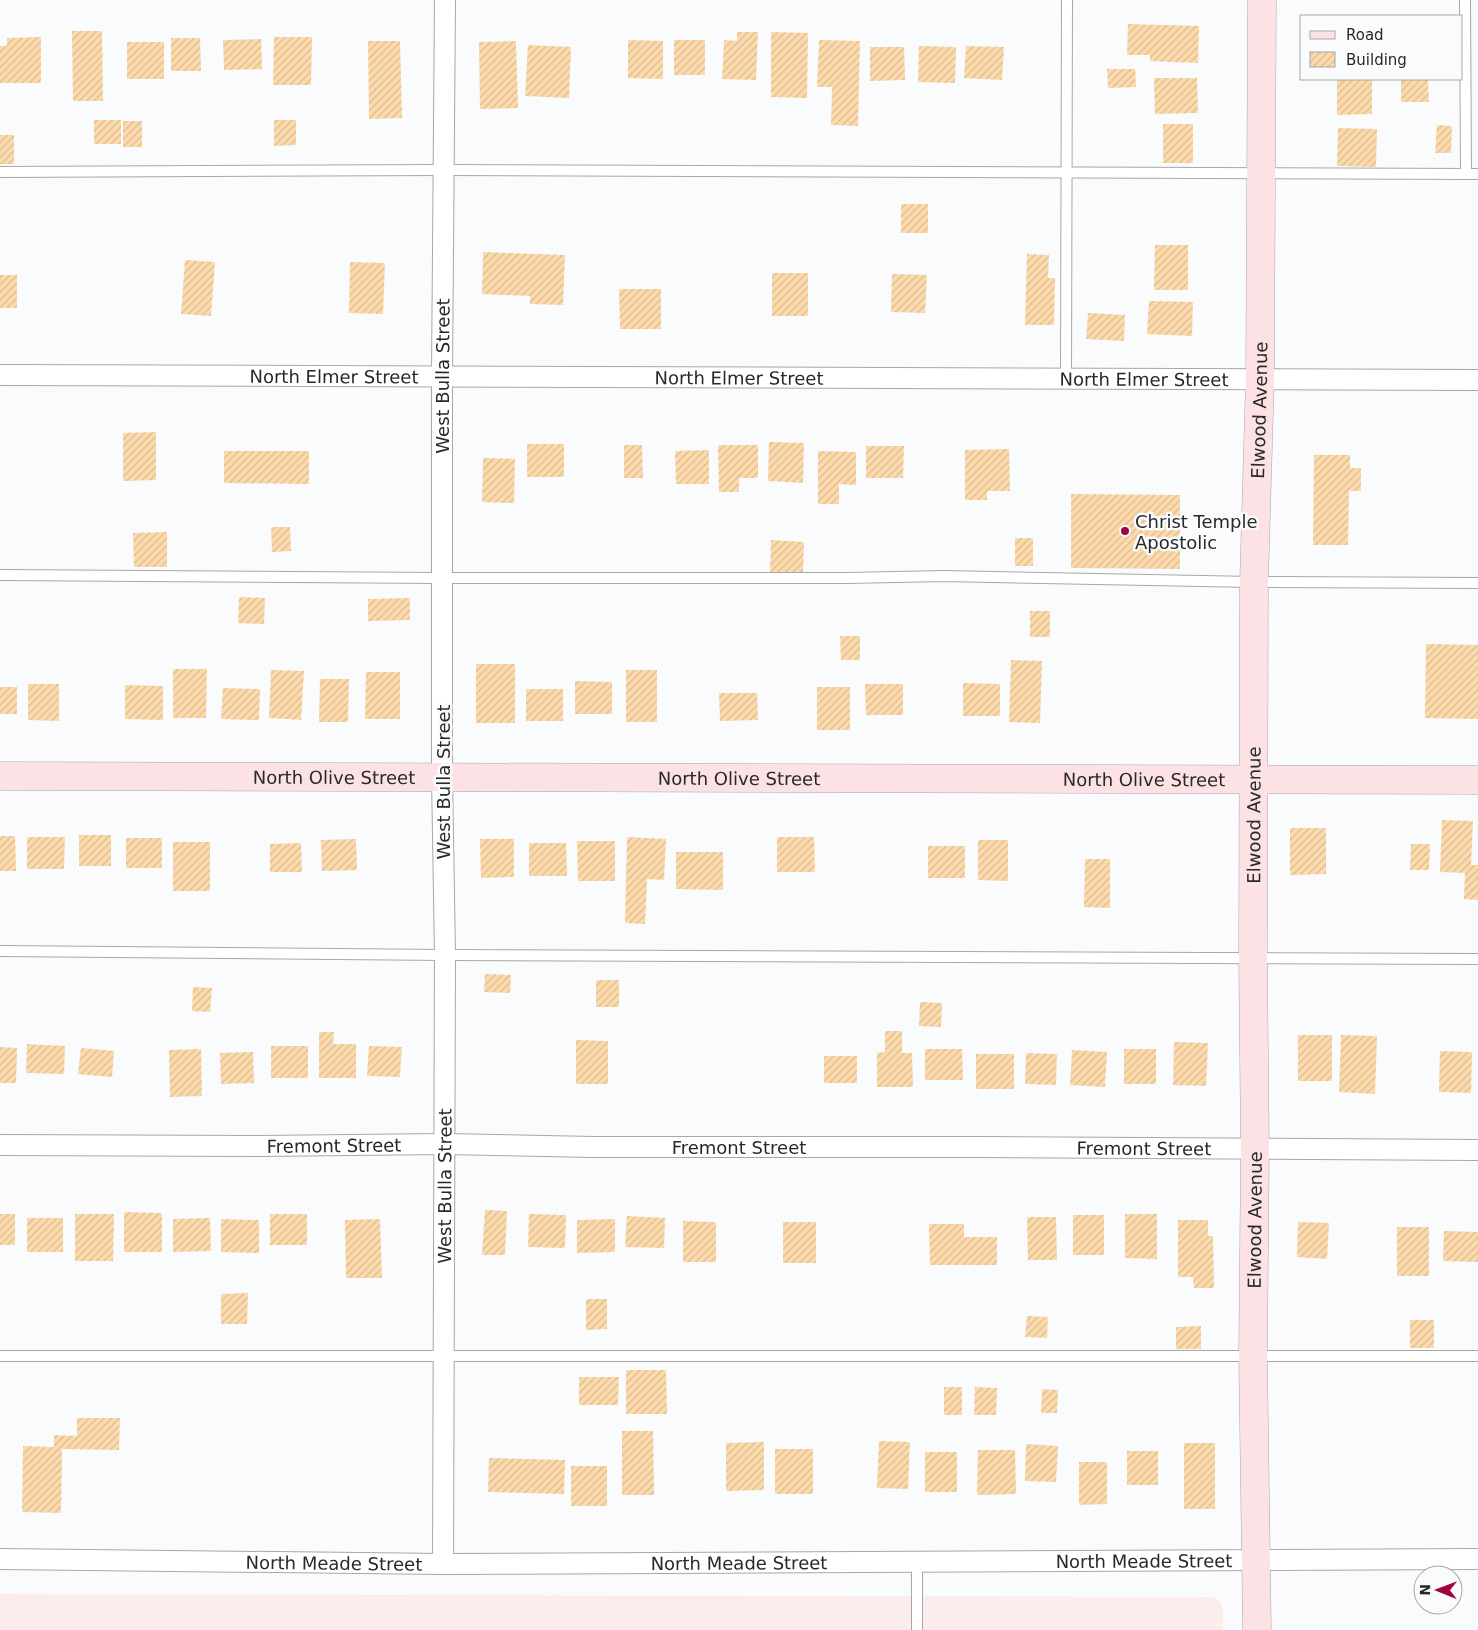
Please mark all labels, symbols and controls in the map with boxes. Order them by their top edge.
legend [1300,15,1463,80]
text: Road [1346,26,1384,44]
text: Building [1346,51,1407,69]
street label: West Bulla Street [432,298,453,454]
street label: Elwood Avenue [1247,341,1271,479]
street label: North Elmer Street [249,365,419,387]
street label: North Elmer Street [654,367,824,388]
street label: North Elmer Street [1059,368,1229,390]
place label: Christ Temple Apostolic [1135,511,1258,553]
marker: Christ Temple Apostolic [1119,525,1131,537]
street label: West Bulla Street [433,704,454,860]
street label: Elwood Avenue [1243,746,1264,884]
street label: North Olive Street [253,766,415,788]
street label: North Olive Street [658,767,820,789]
street label: North Olive Street [1063,768,1225,790]
street label: West Bulla Street [433,1108,455,1264]
street label: Fremont Street [267,1134,401,1156]
street label: Fremont Street [672,1137,806,1158]
street label: Fremont Street [1077,1137,1211,1159]
street label: Elwood Avenue [1243,1151,1265,1289]
street label: North Meade Street [1056,1550,1232,1572]
street label: North Meade Street [245,1551,422,1574]
street label: North Meade Street [651,1552,827,1573]
north arrow [1413,1565,1463,1615]
text: N [1417,1584,1433,1596]

